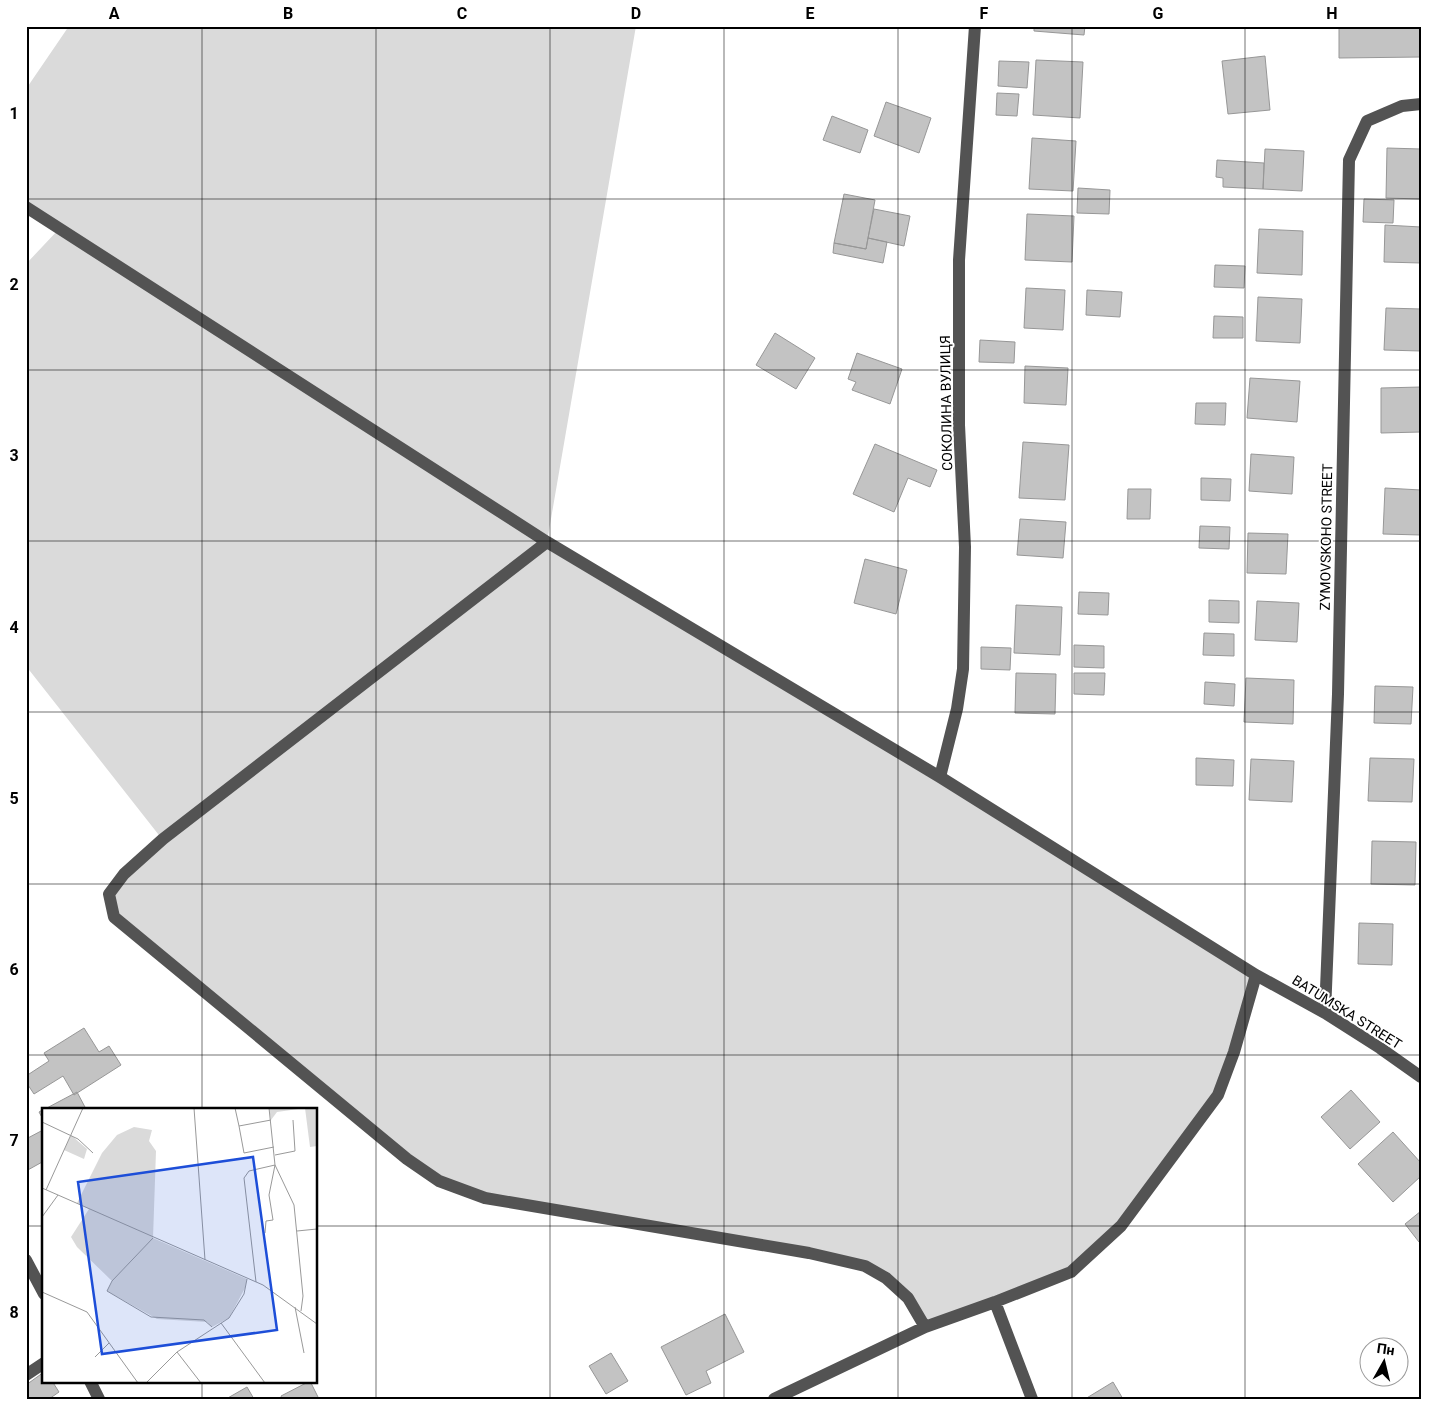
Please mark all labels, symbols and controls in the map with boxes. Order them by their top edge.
text: A [109,4,120,23]
text: B [283,4,293,23]
text: C [457,4,467,23]
text: D [631,4,641,23]
text: E [806,4,815,23]
text: F [980,4,989,23]
text: G [1153,4,1164,23]
text: H [1326,4,1338,23]
text: 1 [9,104,19,123]
text: 2 [9,275,19,294]
street label: СОКОЛИНА ВУЛИЦЯ [937,335,955,471]
text: 3 [9,446,19,465]
street label: ZYMOVSKOHO STREET [1317,463,1335,610]
text: 4 [9,618,19,637]
text: 5 [9,789,19,808]
text: 6 [9,960,19,979]
street label: BATUMSKA STREET [1289,972,1405,1053]
inset map [42,1108,318,1382]
text: 7 [9,1131,19,1150]
text: 8 [9,1303,19,1322]
north arrow [1360,1338,1410,1388]
text: Пн [1376,1340,1396,1358]

